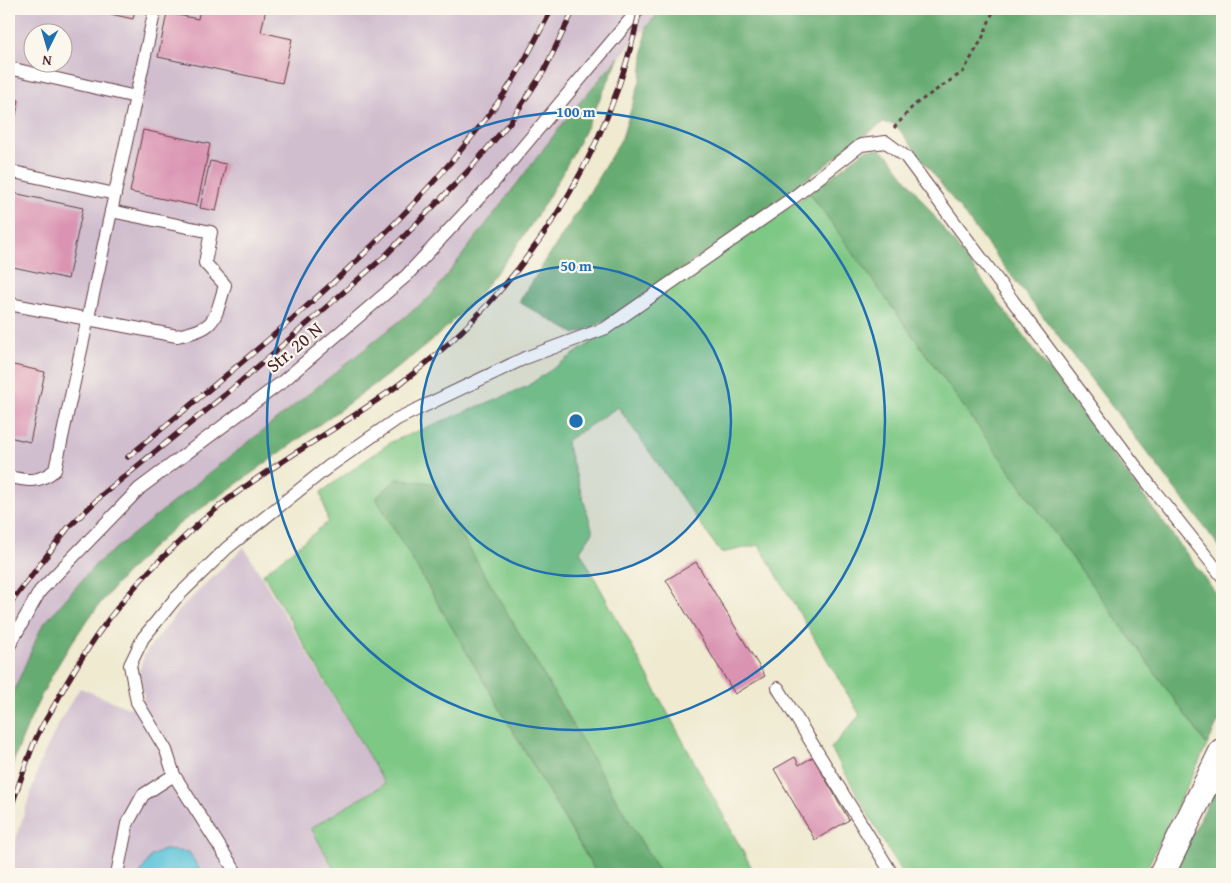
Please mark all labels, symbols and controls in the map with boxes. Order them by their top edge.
north arrow [22,22,72,72]
text: N [41,51,52,71]
text: 100 m [556,101,596,122]
text: 50 m [560,255,592,276]
street label: Str. 20 N [260,315,328,379]
centre of rings [567,412,585,430]

